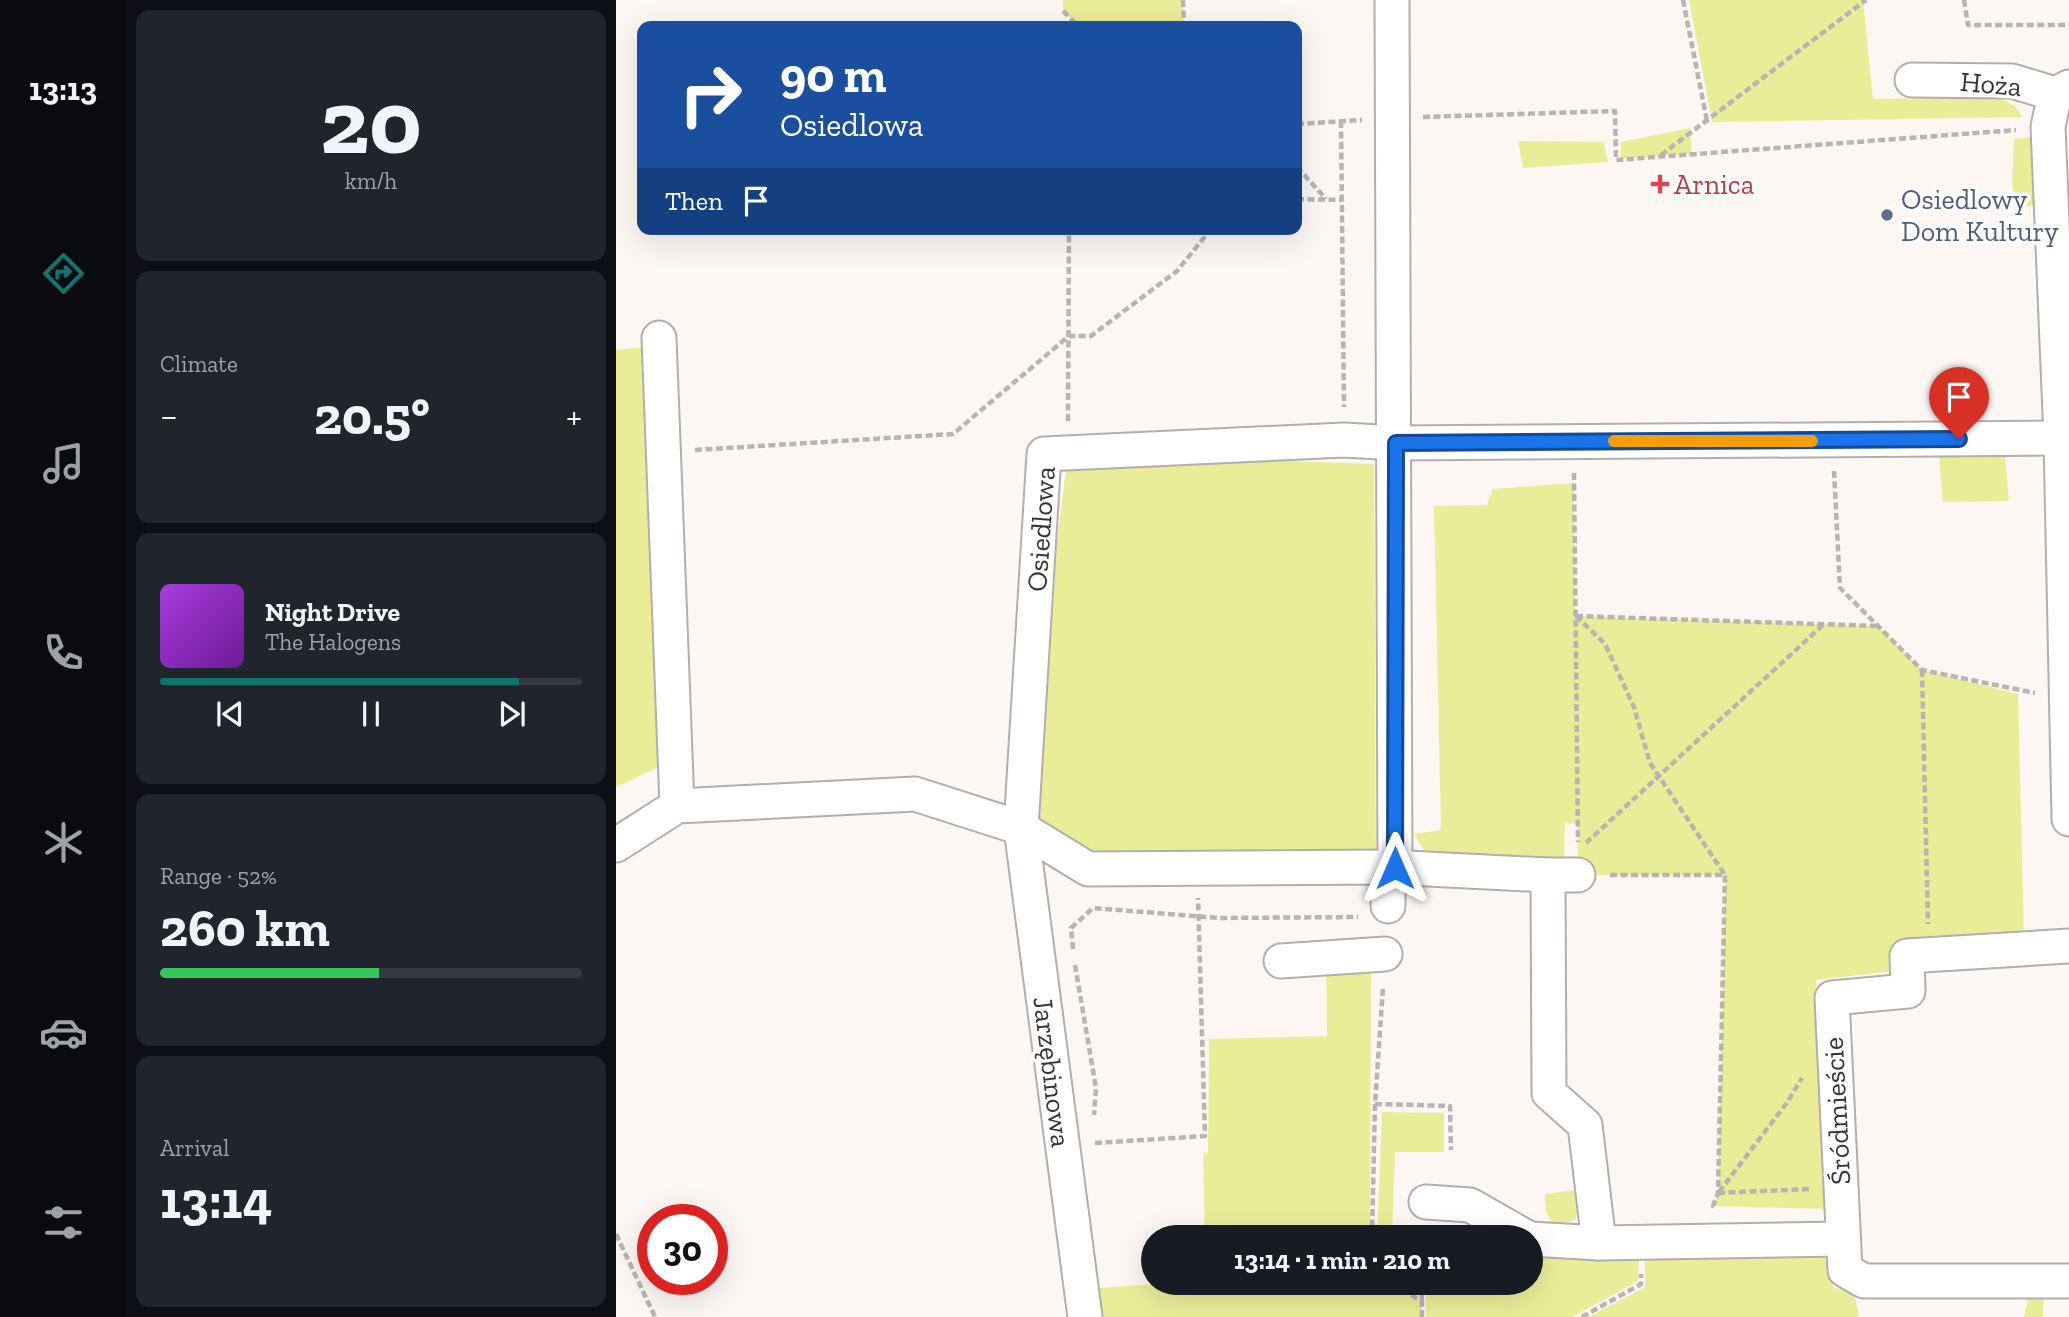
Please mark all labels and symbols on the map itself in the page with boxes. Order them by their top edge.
street label: Hoża [1959,65,2023,103]
place label: Arnica [1674,168,1755,201]
marker: Arnica [1652,176,1668,192]
place label: Osiedlowy Dom Kultury [1901,183,2059,248]
marker: Osiedlowy Dom Kultury [1879,207,1895,223]
pin [1929,367,1989,439]
street label: Osiedlowa [1020,465,1062,593]
position arrow [1358,831,1432,905]
street label: Jarzębinowa [1026,995,1078,1150]
street label: Śródmieście [1817,1036,1857,1186]
speed limit sign: 30 [637,1204,728,1295]

